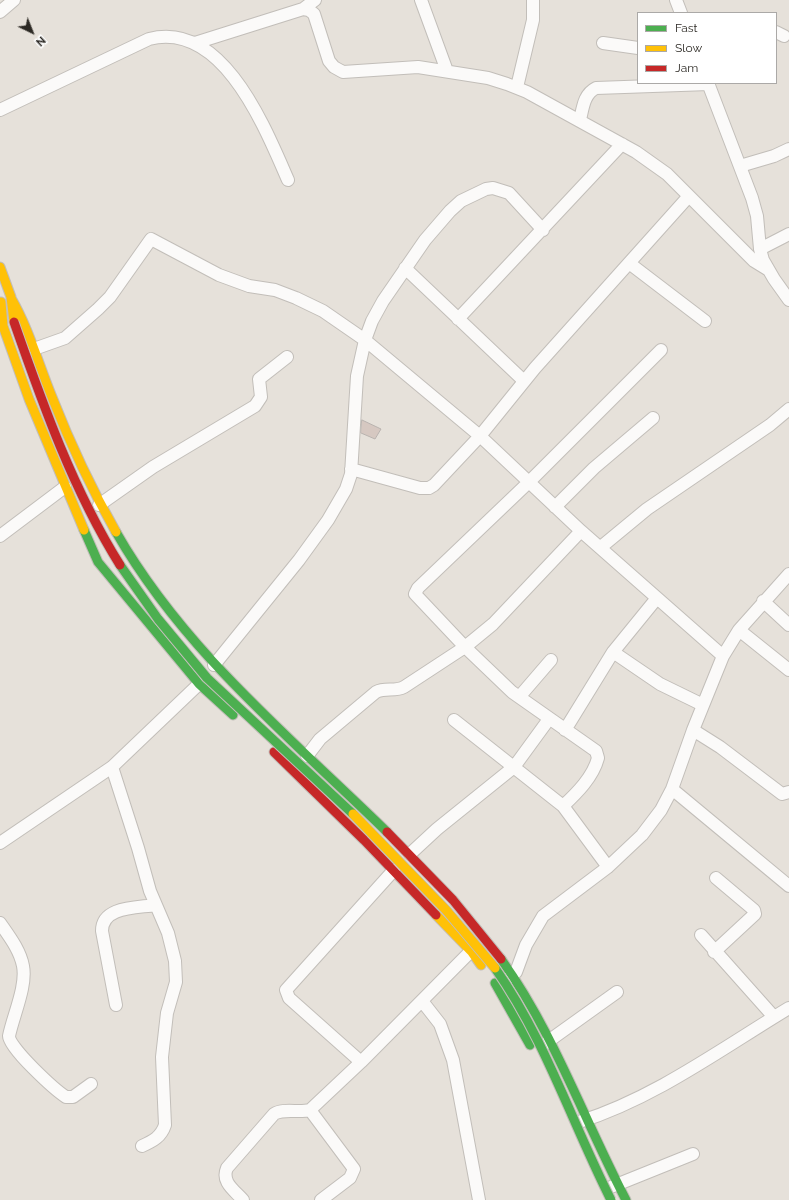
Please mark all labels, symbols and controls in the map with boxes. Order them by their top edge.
north arrow [12,12,52,52]
legend [637,12,777,84]
text: Fast [675,21,698,35]
text: N [33,34,48,49]
text: Slow [675,41,702,55]
text: Jam [675,61,698,75]

